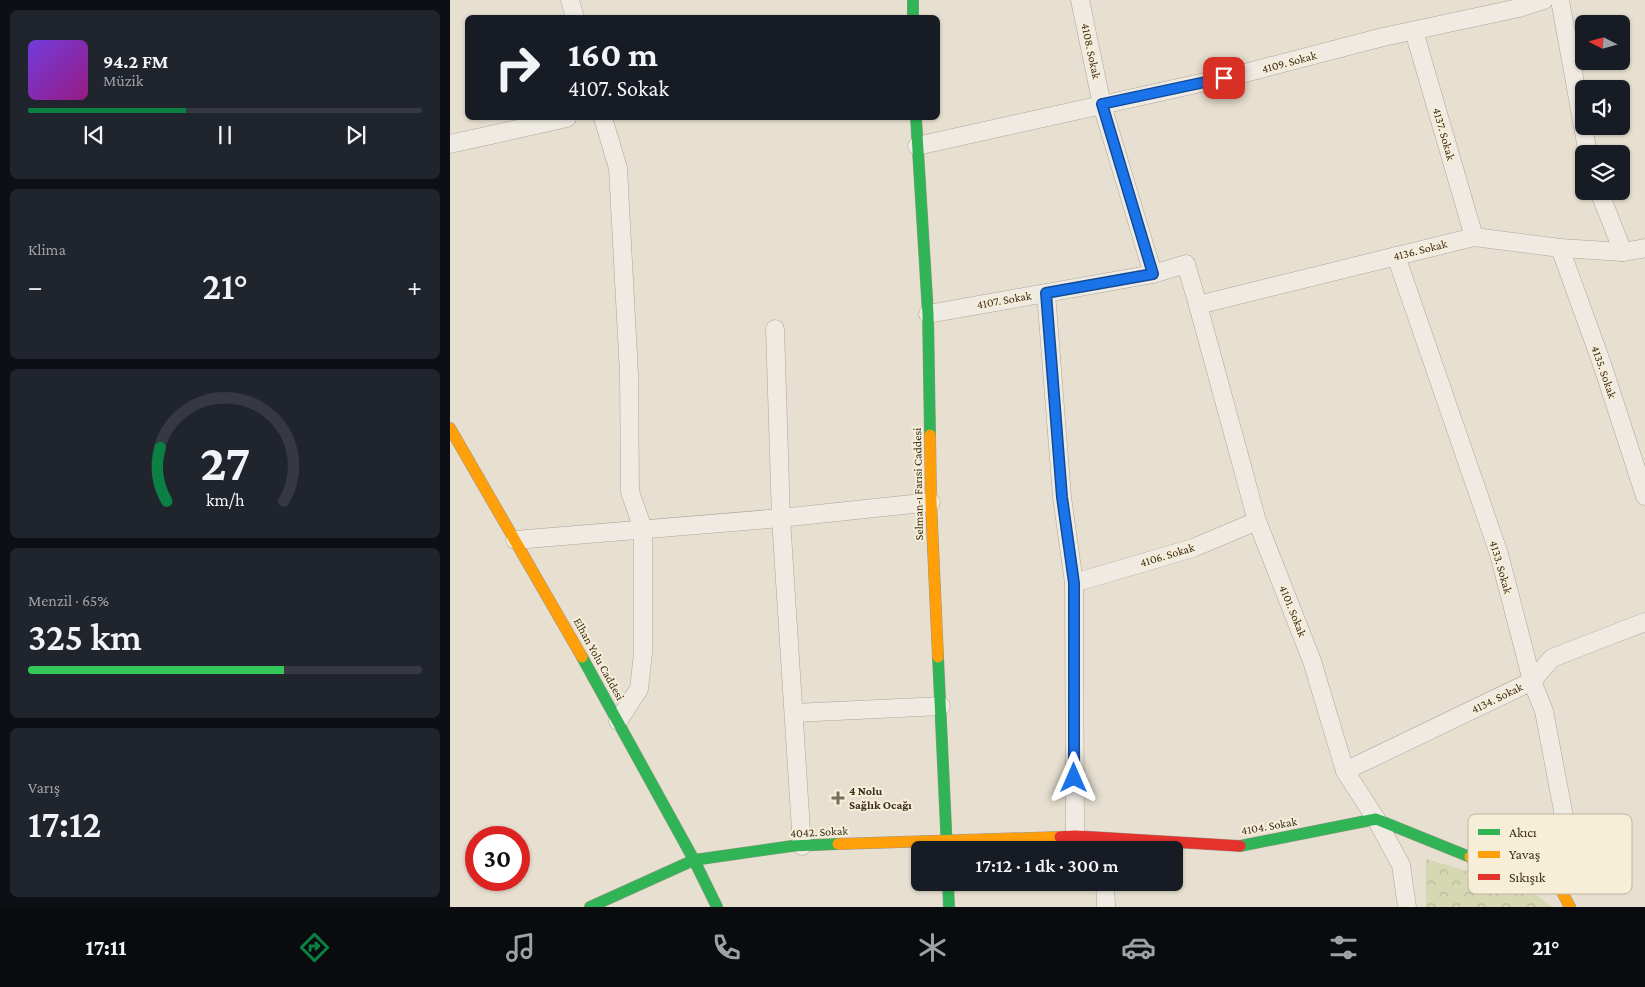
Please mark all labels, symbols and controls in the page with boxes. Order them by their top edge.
north arrow [1575,15,1630,70]
map controls [1575,15,1630,200]
street label: 4108. Sokak [1078,22,1104,80]
icon: right [485,35,550,100]
text: 160 m [568,35,658,74]
street label: 4109. Sokak [1260,48,1318,76]
text: 94.2 FM [103,51,168,72]
pin [1203,57,1245,99]
icon: arrive [1210,64,1238,92]
text: Müzik [103,72,143,89]
text: 4107. Sokak [568,76,669,101]
button: sound [1575,80,1630,135]
street label: 4137. Sokak [1430,106,1458,162]
icon: previous [80,121,108,149]
icon: pause [211,121,239,149]
icon: next [342,121,370,149]
button: layers [1575,145,1630,200]
street label: 4136. Sokak [1391,236,1449,263]
text: Klima [28,241,66,258]
text: 21° [202,265,248,307]
text: − [28,271,43,302]
text: + [407,271,422,302]
street label: 4107. Sokak [976,288,1033,312]
street label: 4135. Sokak [1588,344,1620,400]
street label: Selman-ı Farısi Caddesi [910,428,926,540]
text: 27 [200,433,250,491]
text: km/h [206,490,245,510]
street label: 4133. Sokak [1487,539,1515,596]
street label: 4106. Sokak [1138,540,1196,570]
street label: 4101. Sokak [1276,583,1310,639]
text: Menzil · 65% [28,592,109,609]
street label: Elhan Yolu Caddesi [571,615,627,703]
text: 325 km [28,616,142,658]
street label: 4134. Sokak [1469,679,1525,716]
position arrow [1047,751,1099,803]
text: Varış [28,779,60,796]
place label: 4 Nolu Sağlık Ocağı [849,784,912,812]
marker: 4 Nolu Sağlık Ocağı [831,791,845,805]
text: 17:12 [28,803,101,845]
street label: 4104. Sokak [1240,814,1298,838]
legend [1468,814,1632,894]
street label: 4042. Sokak [790,823,849,841]
text: Akıcı [1509,824,1537,840]
speed limit sign: 30 [465,826,530,891]
text: Yavaş [1509,846,1540,862]
text: 17:12 · 1 dk · 300 m [975,855,1119,876]
text: Sıkışık [1509,869,1546,885]
icon: directions [297,930,332,965]
icon: music [503,930,538,965]
icon: phone [709,930,744,965]
icon: climate [915,930,950,965]
icon: car [1121,930,1156,965]
icon: filters [1326,930,1361,965]
text: 17:11 [85,935,126,960]
text: 21° [1532,935,1560,960]

